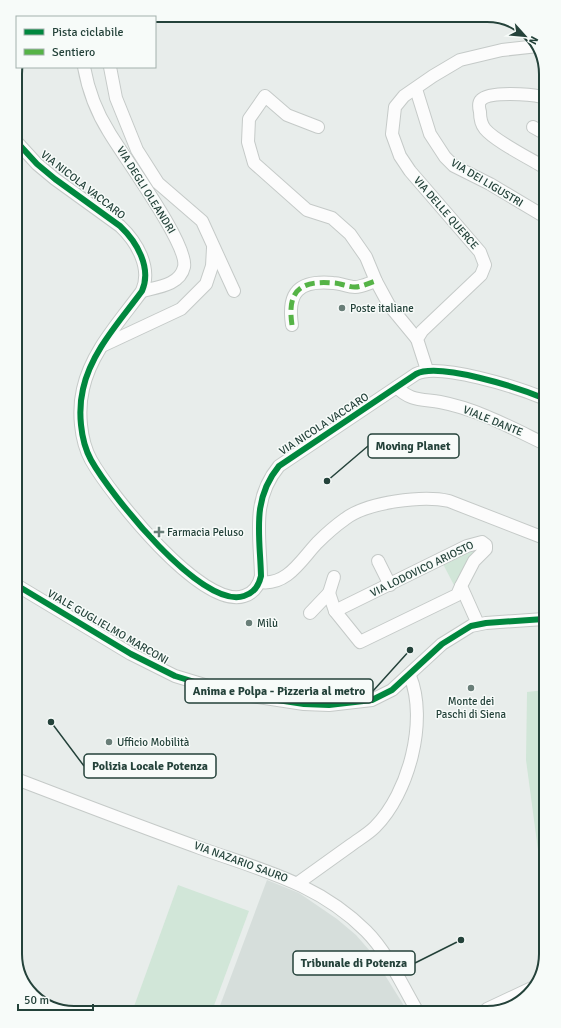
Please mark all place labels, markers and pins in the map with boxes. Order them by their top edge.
place label: Poste italiane [350,302,414,315]
marker: Poste italiane [337,303,347,313]
callout: Moving Planet [368,434,459,458]
place label: Farmacia Peluso [167,526,244,539]
marker: Farmacia Peluso [154,527,164,537]
place label: Milù [257,617,278,630]
marker: Milù [244,618,254,628]
callout: Anima e Polpa - Pizzeria al metro [185,679,373,703]
marker: Monte dei Paschi di Siena [466,683,476,693]
place label: Monte dei Paschi di Siena [436,695,507,721]
place label: Ufficio Mobilità [117,736,190,749]
marker: Ufficio Mobilità [104,737,114,747]
callout: Polizia Locale Potenza [84,754,216,778]
callout: Tribunale di Potenza [293,951,415,975]

